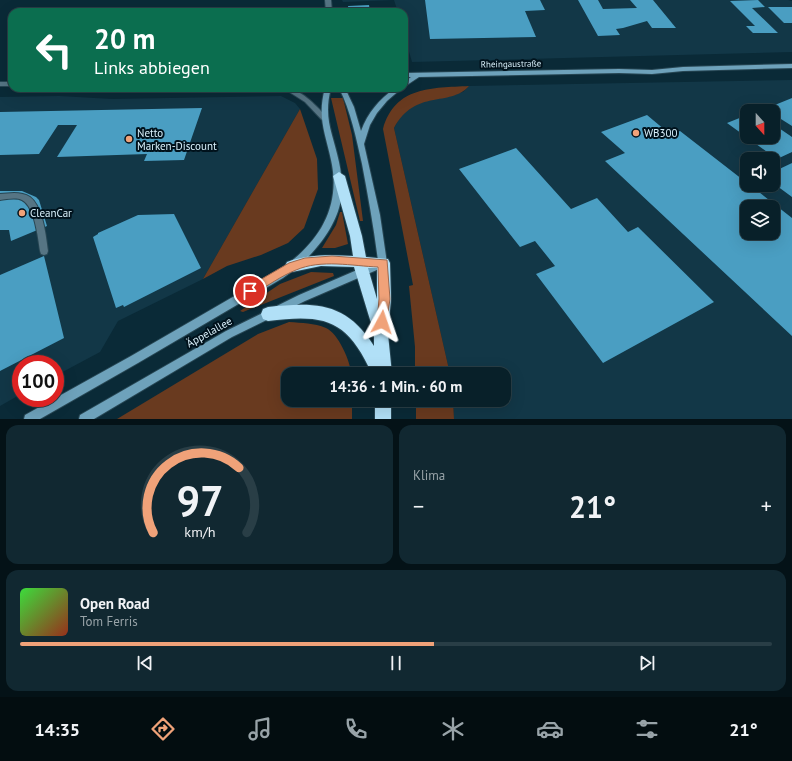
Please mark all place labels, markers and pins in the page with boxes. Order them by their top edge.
place label: Netto Marken-Discount [137,126,217,153]
place label: WB300 [644,126,678,140]
marker: WB300 [631,128,641,138]
marker: Netto Marken-Discount [124,134,134,144]
place label: CleanCar [30,206,72,220]
marker: CleanCar [17,208,27,218]
pin [233,274,267,308]

